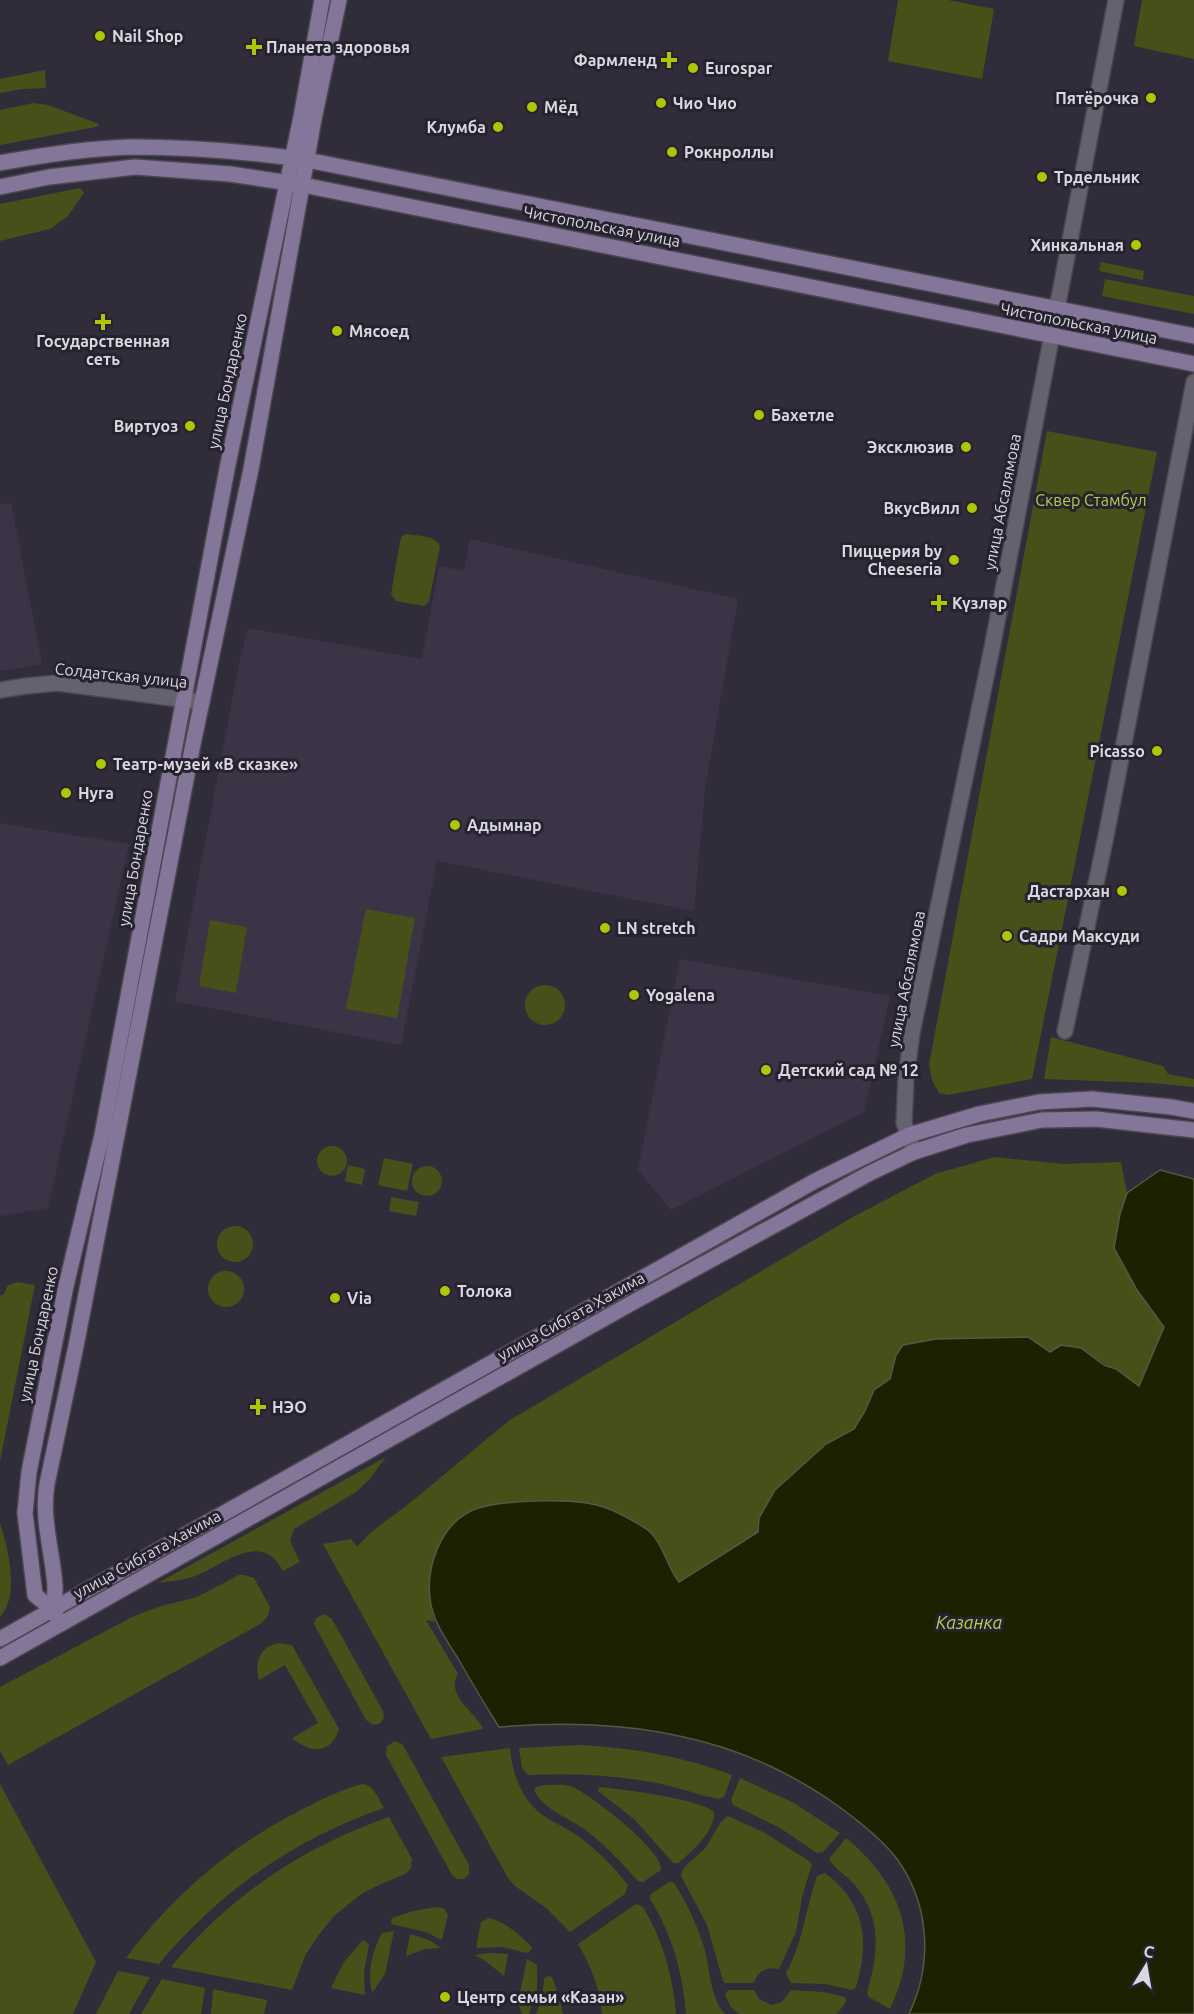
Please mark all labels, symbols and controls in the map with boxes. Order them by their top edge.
place label: Nail Shop [112,27,183,45]
marker: Nail Shop [93,29,107,43]
place label: Планета здоровья [266,38,410,56]
marker: Планета здоровья [247,40,261,54]
place label: Фармленд [574,51,658,69]
marker: Фармленд [662,53,676,67]
place label: Eurospar [705,59,773,77]
marker: Eurospar [686,61,700,75]
place label: Пятёрочка [1055,89,1139,107]
marker: Пятёрочка [1144,91,1158,105]
place label: Чио Чио [673,94,737,112]
marker: Чио Чио [654,96,668,110]
place label: Мёд [544,98,578,116]
marker: Мёд [525,100,539,114]
place label: Клумба [426,118,486,136]
marker: Клумба [491,120,505,134]
place label: Рокнроллы [684,143,774,161]
marker: Рокнроллы [665,145,679,159]
place label: Трдельник [1054,168,1140,186]
marker: Трдельник [1035,170,1049,184]
street label: Чистопольская улица [522,202,682,250]
place label: Хинкальная [1031,236,1124,254]
marker: Хинкальная [1129,238,1143,252]
street label: Чистопольская улица [999,299,1159,347]
street label: улица Бондаренко [204,311,250,451]
marker: Государственная сеть [96,315,110,329]
place label: Мясоед [349,322,410,340]
marker: Мясоед [330,324,344,338]
place label: Государственная сеть [36,332,170,368]
place label: Бахетле [771,406,834,424]
marker: Бахетле [752,408,766,422]
place label: Виртуоз [114,417,178,435]
marker: Виртуоз [183,419,197,433]
street label: улица Абсалямова [980,432,1024,572]
place label: Эксклюзив [867,438,954,456]
marker: Эксклюзив [959,440,973,454]
park label: Сквер Стамбул [1035,491,1147,509]
place label: ВкусВилл [884,499,960,517]
marker: ВкусВилл [965,501,979,515]
place label: Пиццерия by Cheeseria [841,542,943,578]
marker: Пиццерия by Cheeseria [947,553,961,567]
marker: Күзләр [930,594,948,612]
place label: Күзләр [952,594,1007,612]
street label: Солдатская улица [54,659,188,691]
place label: Picasso [1089,742,1145,760]
marker: Picasso [1150,744,1164,758]
place label: Театр-музей «В сказке» [113,755,298,773]
marker: Театр-музей «В сказке» [94,757,108,771]
place label: Нуга [78,784,114,802]
marker: Нуга [59,786,73,800]
street label: улица Бондаренко [114,788,156,928]
place label: Адымнар [467,816,542,834]
marker: Адымнар [448,818,462,832]
place label: Дастархан [1028,882,1110,900]
marker: Дастархан [1115,884,1129,898]
street label: улица Абсалямова [884,909,928,1049]
place label: LN stretch [617,919,696,937]
marker: LN stretch [598,921,612,935]
place label: Садри Максуди [1019,927,1140,945]
marker: Садри Максуди [1000,929,1014,943]
place label: Yogalena [646,986,715,1004]
marker: Yogalena [627,988,641,1002]
place label: Детский сад № 12 [778,1061,919,1079]
marker: Детский сад № 12 [759,1063,773,1077]
street label: улица Бондаренко [15,1264,61,1404]
street label: улица Сибгата Хакима [494,1268,648,1364]
place label: Толока [457,1282,512,1300]
marker: Толока [438,1284,452,1298]
place label: Via [347,1289,372,1307]
marker: Via [328,1291,342,1305]
marker: НЭО [249,1398,267,1416]
place label: НЭО [272,1398,307,1416]
street label: улица Сибгата Хакима [70,1506,224,1602]
water label: Казанка [936,1612,1002,1632]
north arrow [1116,1936,1176,1996]
text: С [1142,1941,1156,1961]
place label: Центр семьи «Казан» [457,1988,624,2006]
marker: Центр семьи «Казан» [438,1990,452,2004]

